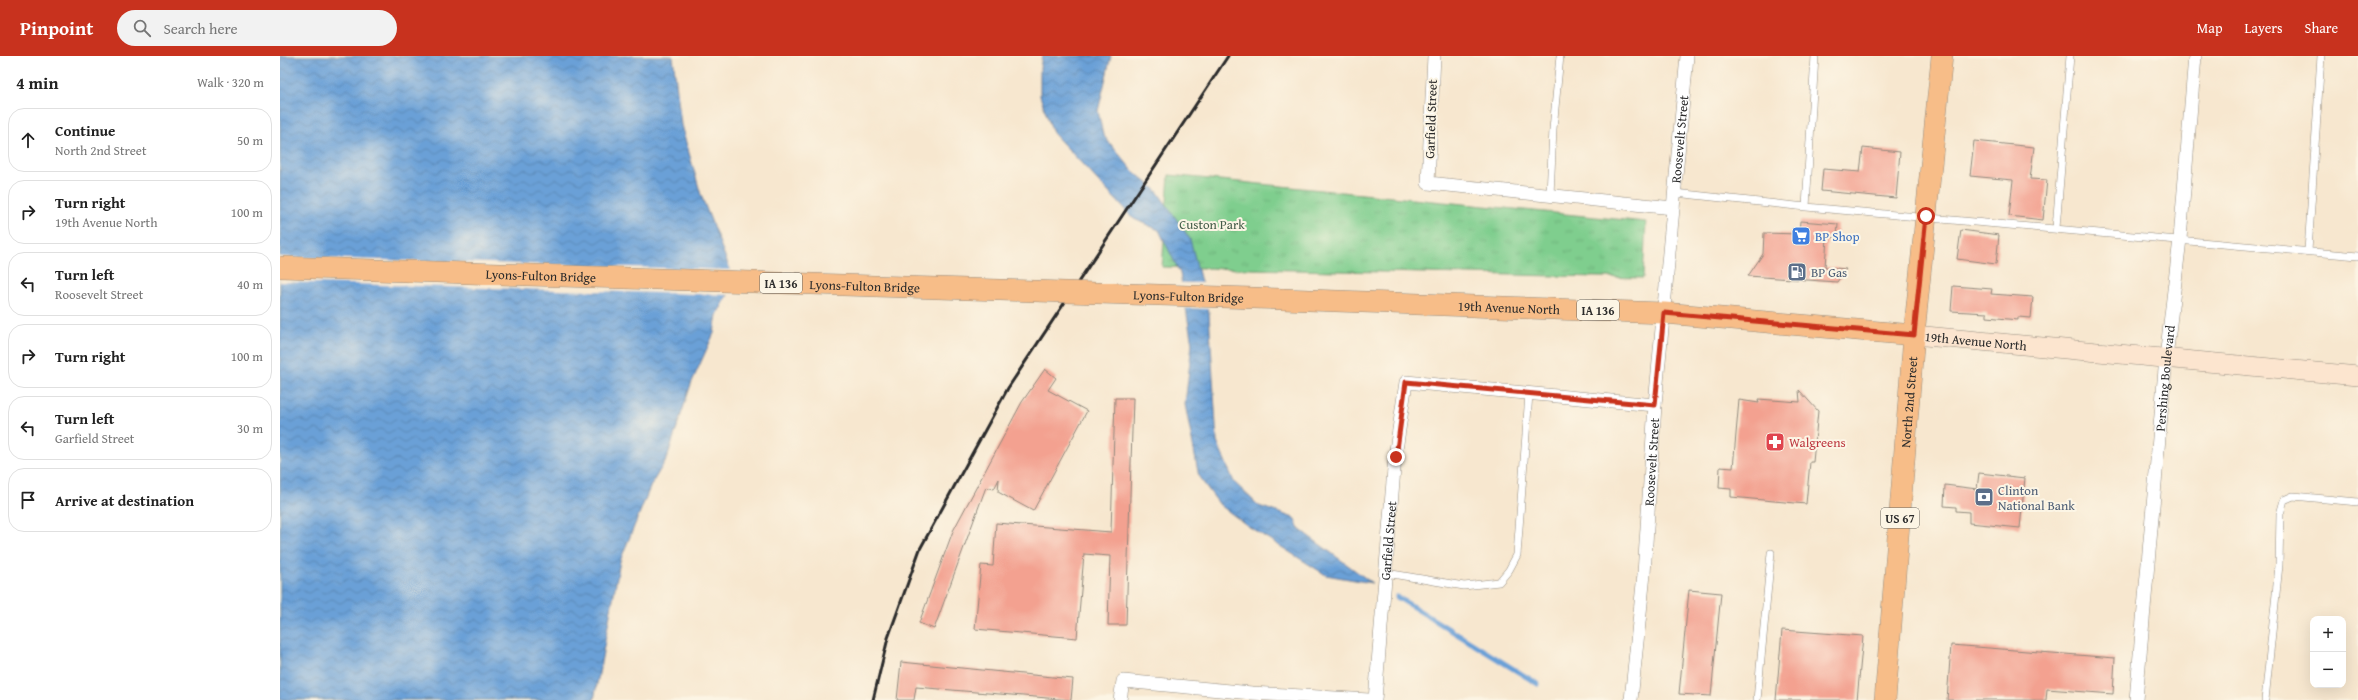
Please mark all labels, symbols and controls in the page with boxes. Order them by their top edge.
search box [117,10,397,46]
text: Pinpoint [20,14,93,42]
icon: search [131,17,153,39]
text: Search here [163,18,237,39]
text: Map [2197,18,2223,38]
text: Layers [2245,18,2283,38]
text: Share [2305,18,2338,38]
text: 4 min [16,70,58,95]
text: Walk · 320 m [197,73,264,92]
street label: Garfield Street [1420,79,1442,159]
street label: Roosevelt Street [1666,94,1693,184]
text: Continue [55,120,116,141]
icon: ahead [17,129,39,151]
text: 50 m [237,131,263,150]
text: North 2nd Street [55,141,147,160]
text: Turn right [55,192,126,213]
icon: right [17,201,39,223]
text: 100 m [231,203,263,222]
route start [1917,207,1935,225]
text: 19th Avenue North [55,213,157,232]
park label: Custon Park [1179,215,1245,234]
supermarket icon: BP Shop [1790,225,1812,247]
place label: BP Shop [1815,227,1860,246]
fuel station icon: BP Gas [1786,261,1808,283]
place label: BP Gas [1811,263,1847,282]
text: Turn left [55,264,114,285]
street label: Lyons-Fulton Bridge [485,264,596,287]
icon: left [17,273,39,295]
road number: IA 136 [760,273,802,293]
street label: Lyons-Fulton Bridge [809,274,920,297]
text: 40 m [237,275,263,294]
text: Roosevelt Street [55,285,143,304]
street label: Lyons-Fulton Bridge [1133,285,1244,307]
street label: 19th Avenue North [1457,296,1561,319]
road number: IA 136 [1577,300,1619,320]
street label: Pershing Boulevard [2150,324,2179,432]
street label: 19th Avenue North [1924,327,2028,355]
icon: right [17,345,39,367]
text: Turn right [55,346,126,367]
text: 100 m [231,347,263,366]
street label: North 2nd Street [1896,355,1922,448]
text: Turn left [55,408,114,429]
icon: left [17,417,39,439]
street label: Roosevelt Street [1639,417,1664,507]
text: 30 m [237,419,263,438]
text: Garfield Street [55,429,134,448]
pharmacy icon: Walgreens [1764,431,1786,453]
place label: Walgreens [1789,433,1846,452]
route end [1387,448,1405,466]
place label: Clinton National Bank [1998,481,2075,515]
bank icon: Clinton National Bank [1973,486,1995,508]
icon: arrive [17,489,39,511]
text: Arrive at destination [55,490,194,511]
street label: Garfield Street [1375,500,1401,581]
road number: US 67 [1881,508,1919,528]
map controls [2310,616,2346,688]
button: + [2310,616,2346,652]
button: − [2310,652,2346,688]

